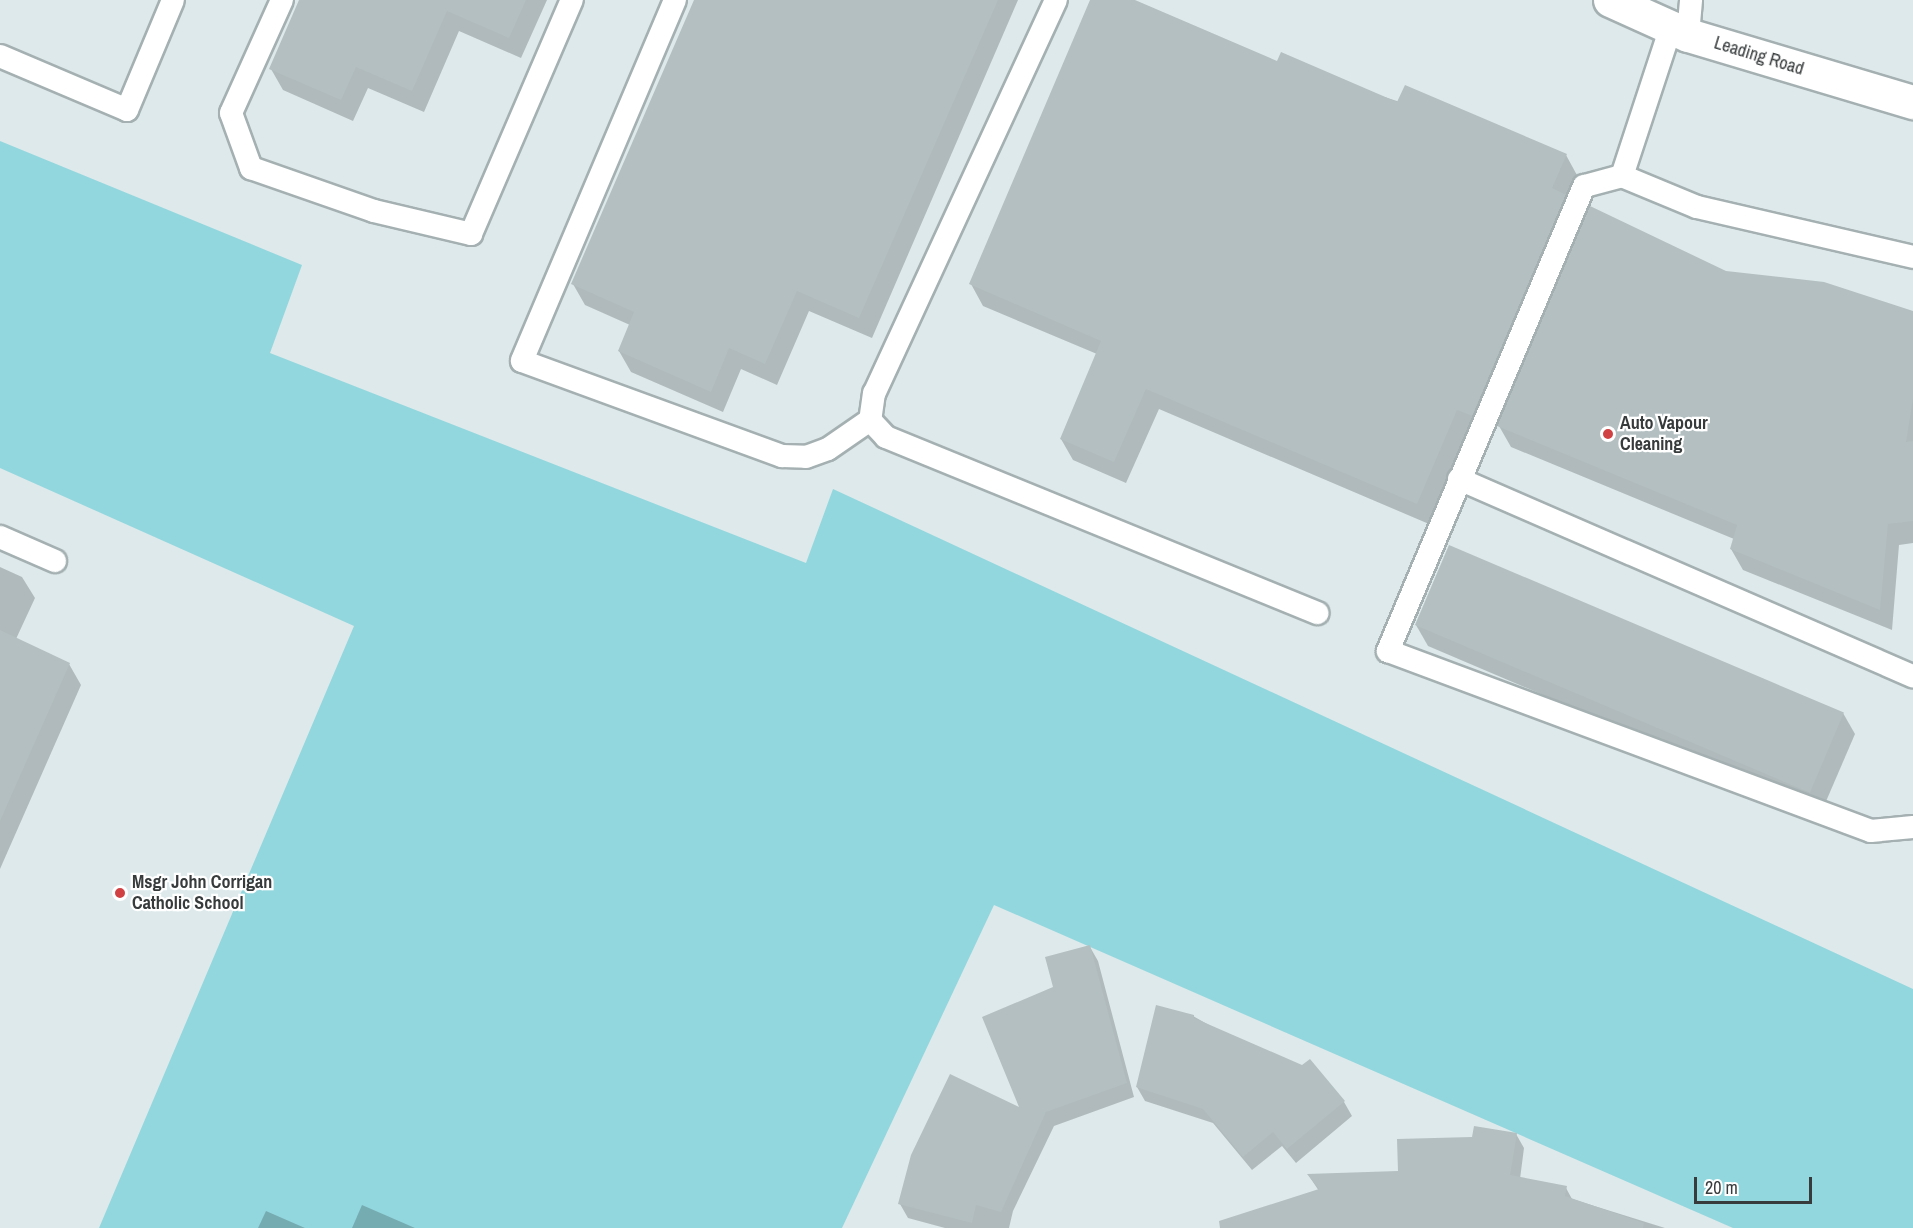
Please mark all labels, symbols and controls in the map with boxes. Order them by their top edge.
street label: Leading Road [1712,32,1806,80]
place label: Auto Vapour Cleaning [1620,413,1708,456]
marker: Auto Vapour Cleaning [1601,427,1615,441]
place label: Msgr John Corrigan Catholic School [132,872,272,914]
marker: Msgr John Corrigan Catholic School [113,886,127,900]
scale bar [1697,1165,1816,1203]
text: 20 m [1705,1175,1738,1200]

